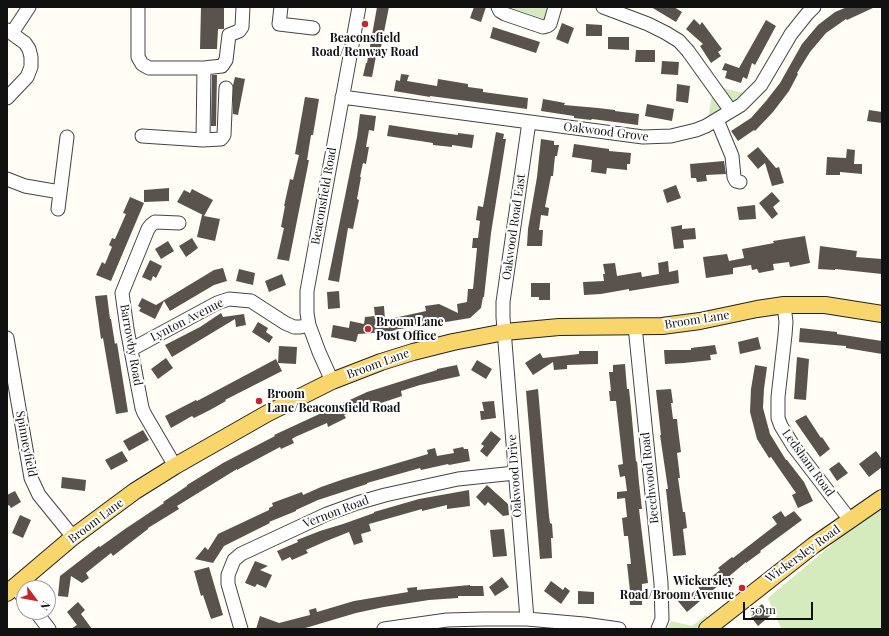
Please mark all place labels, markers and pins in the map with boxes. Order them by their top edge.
marker: Beaconsfield Road/Renway Road [360,19,370,29]
place label: Beaconsfield Road/Renway Road [311,31,419,59]
place label: Broom Lane Post Office [376,315,444,343]
marker: Broom Lane Post Office [363,324,373,334]
place label: Broom Lane/Beaconsfield Road [267,387,400,415]
marker: Broom Lane/Beaconsfield Road [254,396,264,406]
place label: Wickersley Road/Broom Avenue [620,574,734,602]
marker: Wickersley Road/Broom Avenue [737,583,747,593]

